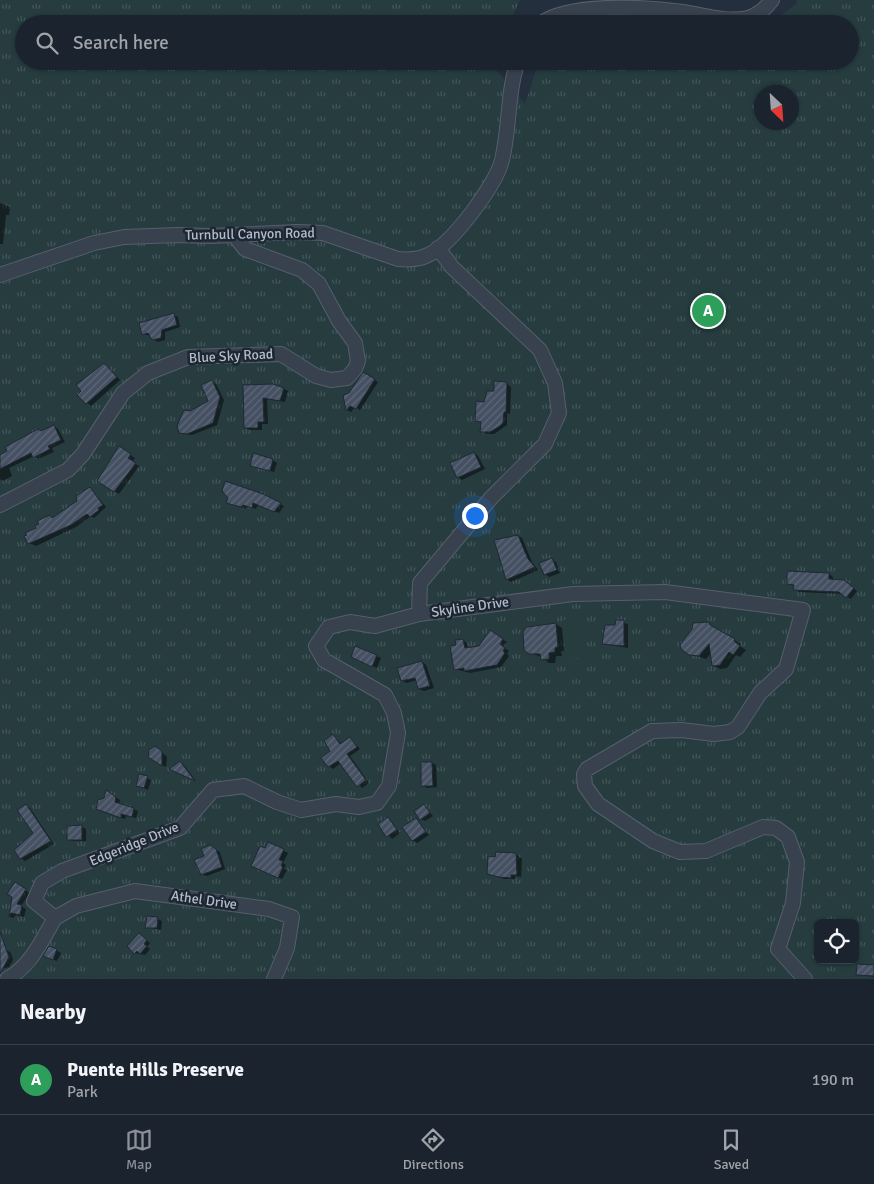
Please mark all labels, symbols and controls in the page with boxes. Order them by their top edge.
search box [15,15,859,70]
icon: search [33,29,61,57]
text: Search here [73,31,169,55]
north arrow [754,85,799,130]
street label: Turnbull Canyon Road [185,224,315,244]
pin: A [692,292,724,330]
street label: Blue Sky Road [188,345,274,367]
your location [462,503,488,529]
street label: Skyline Drive [430,593,510,621]
street label: Edgeridge Drive [87,818,181,870]
street label: Athel Drive [170,887,238,913]
map controls [814,919,859,964]
button: locate [814,919,859,964]
text: Nearby [20,999,86,1025]
text: Puente Hills Preserve [67,1058,244,1082]
text: A [31,1070,41,1090]
text: 190 m [812,1070,854,1090]
text: Park [67,1082,98,1102]
tab: Map [125,1126,153,1173]
tab: Directions [403,1126,464,1173]
tab: Saved [714,1126,749,1173]

